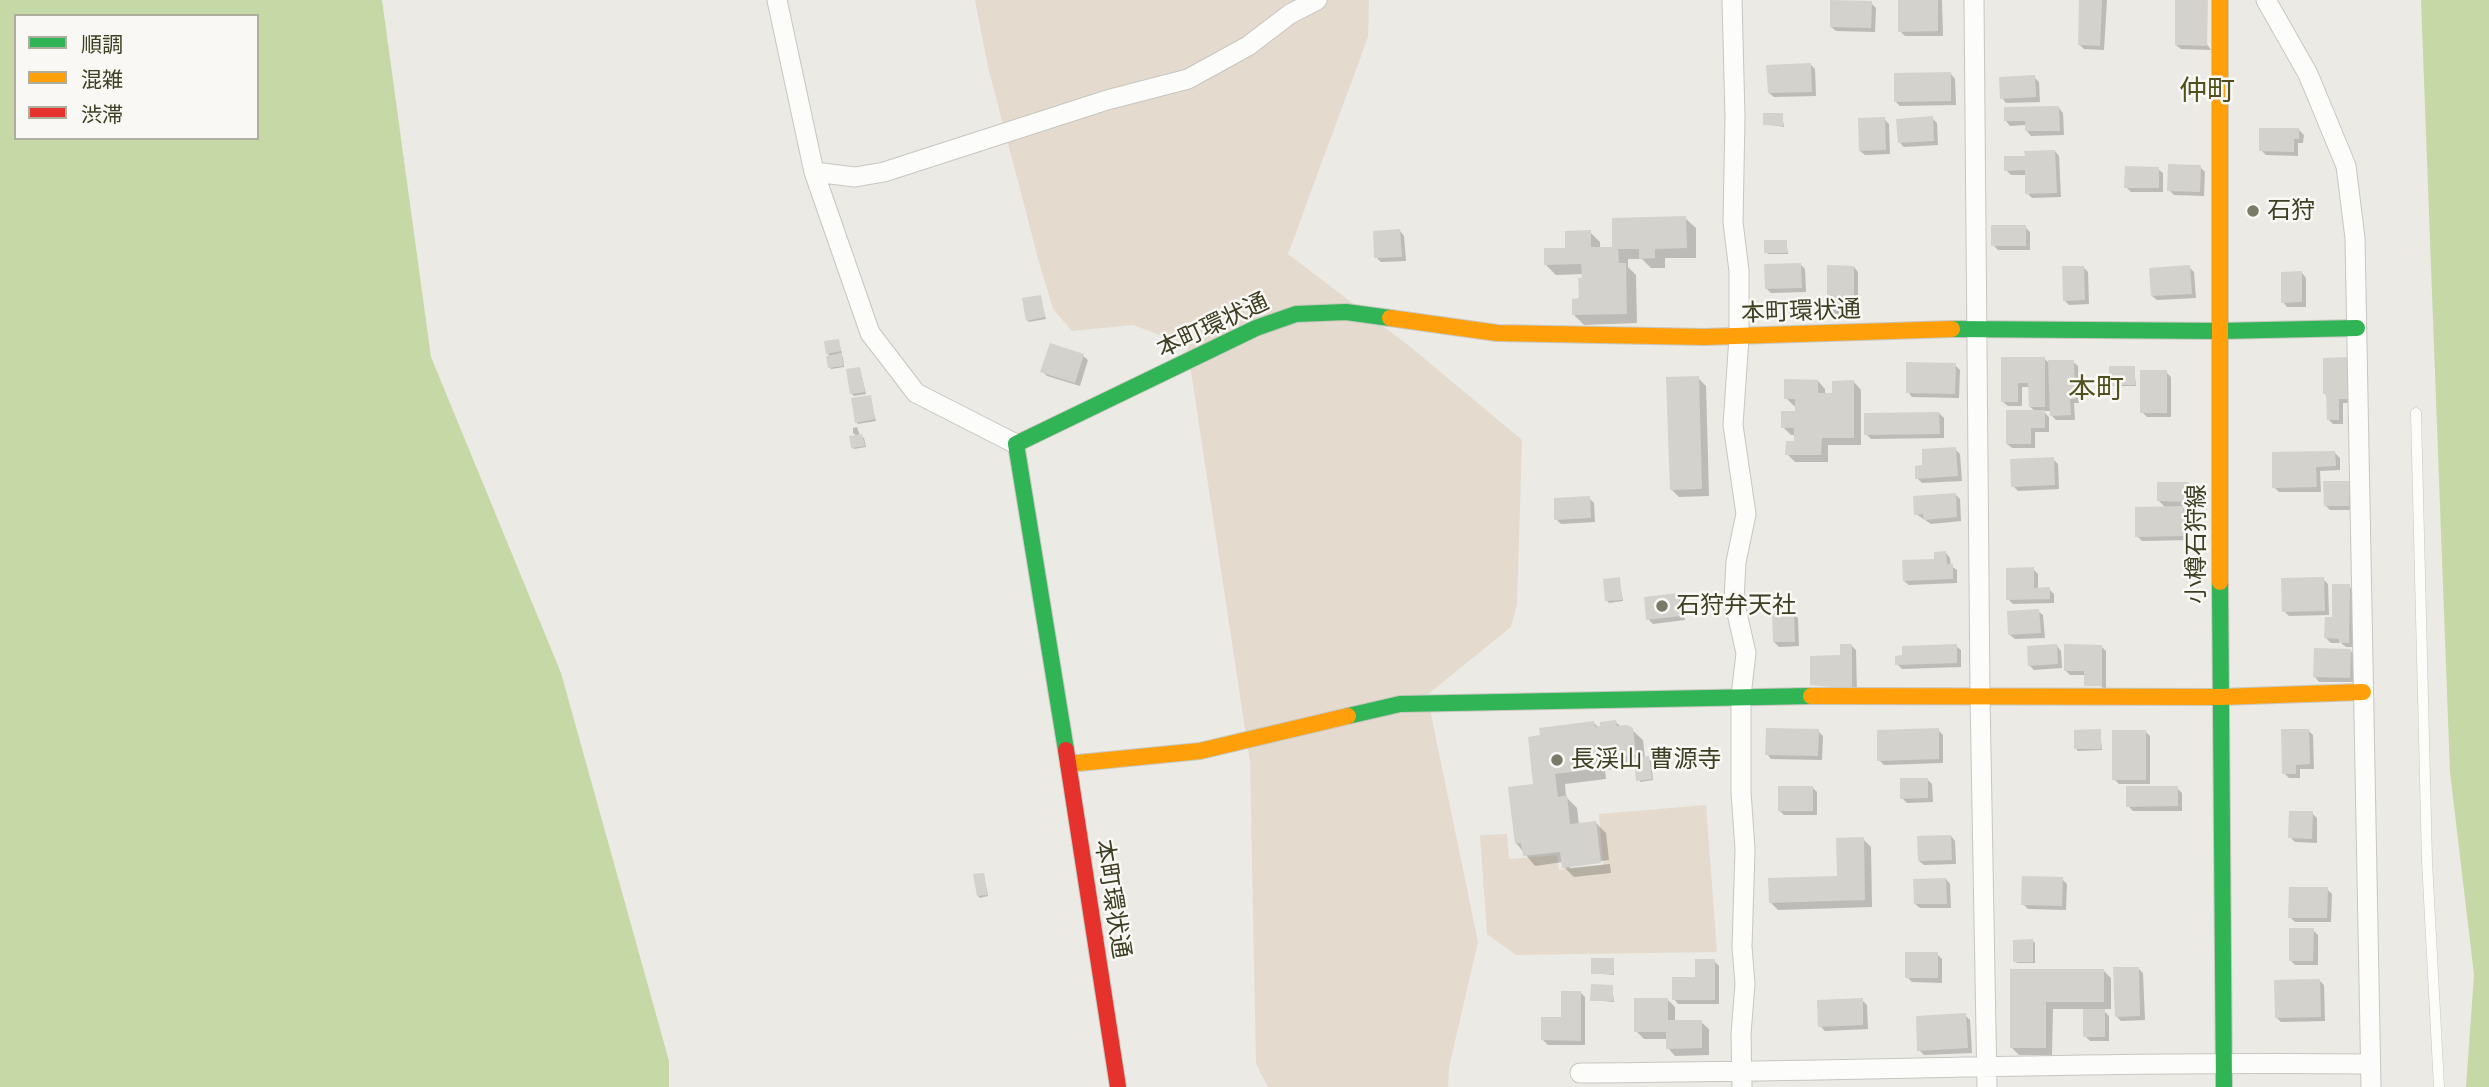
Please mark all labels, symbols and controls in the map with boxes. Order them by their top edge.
legend [14,14,259,140]
text: 順調 [81,31,123,58]
text: 混雑 [81,66,123,93]
district label: 仲町 [2179,75,2235,109]
text: 渋滞 [81,101,123,128]
place label: 石狩 [2267,197,2315,225]
marker: 石狩 [2245,203,2261,219]
street label: 本町環状通 [1153,288,1273,364]
street label: 本町環状通 [1741,296,1861,328]
district label: 本町 [2068,373,2124,407]
street label: 小樽石狩線 [2183,484,2211,604]
place label: 石狩弁天社 [1676,592,1796,620]
marker: 石狩弁天社 [1654,598,1670,614]
place label: 長渓山 曹源寺 [1571,746,1721,774]
marker: 長渓山 曹源寺 [1549,752,1565,768]
street label: 本町環状通 [1088,837,1136,961]

